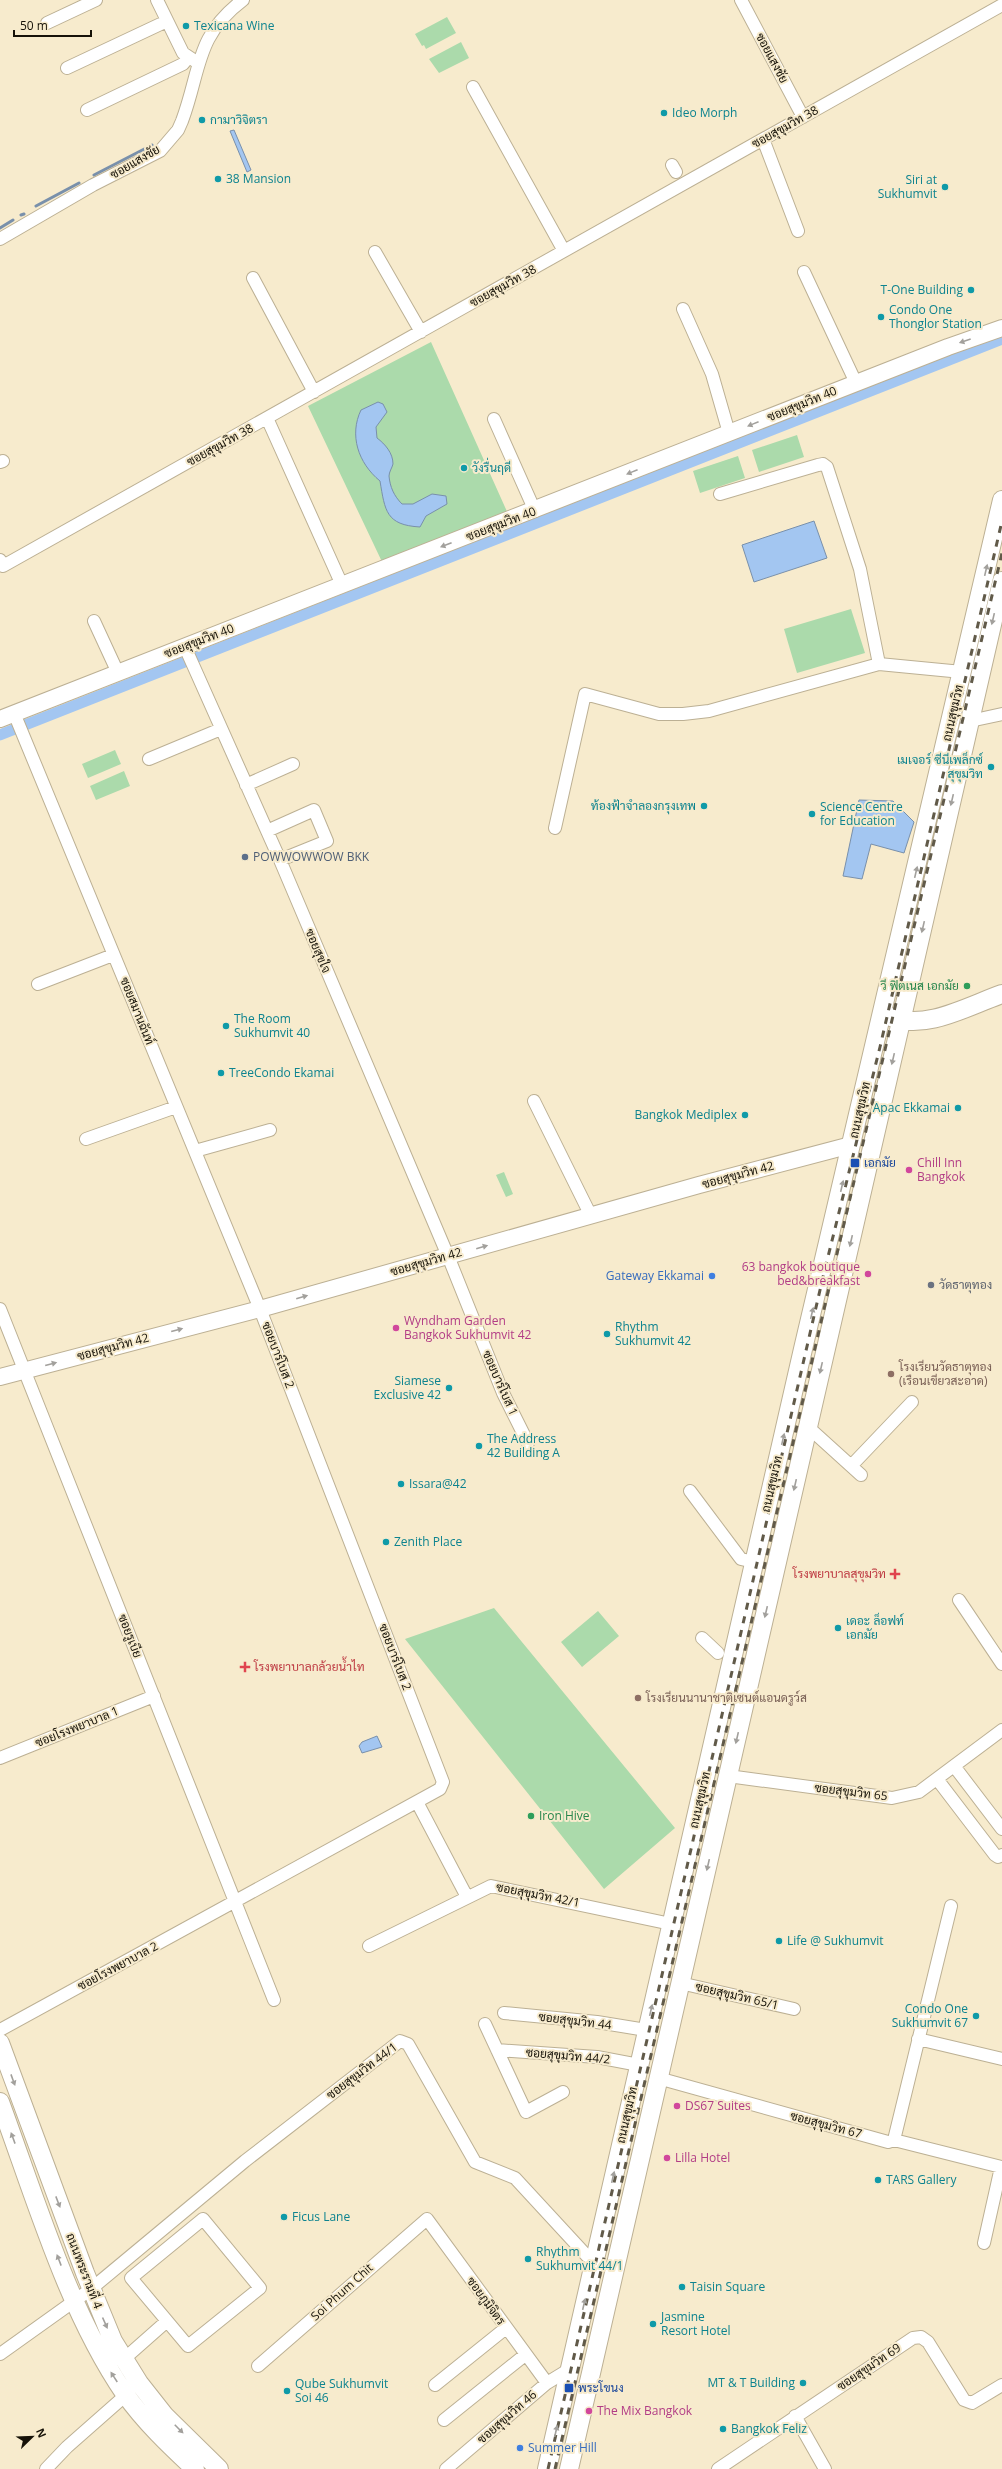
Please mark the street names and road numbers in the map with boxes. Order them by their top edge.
street label: ซอยแสงชัย [752,30,793,86]
street label: ซอยสุขุมวิท 38 [748,101,822,153]
street label: ซอยแสงชัย [107,141,163,183]
street label: ซอยสุขุมวิท 38 [466,260,540,312]
street label: ซอยสุขุมวิท 40 [764,382,840,426]
street label: ซอยสุขุมวิท 38 [183,419,257,471]
street label: ซอยสุขุมวิท 40 [463,502,539,546]
street label: ซอยสุขุมวิท 40 [161,619,237,663]
street label: ถนนสุขุมวิท [938,683,968,743]
street label: ซอยสุขใจ [301,926,335,976]
street label: ซอยสมานฉันท์ [116,974,159,1047]
street label: ถนนสุขุมวิท [845,1080,875,1140]
street label: ซอยสุขุมวิท 42 [700,1157,776,1193]
street label: ซอยสุขุมวิท 42 [388,1243,464,1281]
street label: ซอยบาร์โบส 2 [258,1319,299,1391]
street label: ซอยสุขุมวิท 42 [75,1329,151,1365]
street label: ซอยบาร์โบส 1 [478,1347,522,1418]
street label: ถนนสุขุมวิท [757,1454,787,1514]
street label: ซอยรูเบีย [114,1612,147,1660]
street label: ซอยบาร์โบส 2 [375,1621,416,1693]
street label: ซอยโรงพยาบาล 1 [32,1702,121,1751]
street label: ถนนสุขุมวิท [685,1770,715,1830]
street label: ซอยสุขุมวิท 65 [813,1779,889,1805]
street label: ซอยสุขุมวิท 42/1 [495,1878,581,1912]
street label: ซอยโรงพยาบาล 2 [75,1937,161,1994]
street label: ซอยสุขุมวิท 65/1 [694,1978,780,2014]
street label: ซอยสุขุมวิท 44 [537,2008,613,2034]
street label: ซอยสุขุมวิท 44/1 [323,2038,401,2104]
street label: ซอยสุขุมวิท 44/2 [525,2043,611,2069]
street label: ถนนสุขุมวิท [612,2085,642,2145]
street label: ซอยสุขุมวิท 67 [788,2107,864,2143]
street label: ถนนพระรามที่ 4 [62,2230,109,2311]
street label: Soi Phum Chit [307,2259,376,2324]
street label: ซอยภูมิจิตร [463,2273,510,2328]
street label: ซอยสุขุมวิท 69 [833,2339,905,2395]
street label: ซอยสุขุมวิท 46 [473,2386,541,2448]

